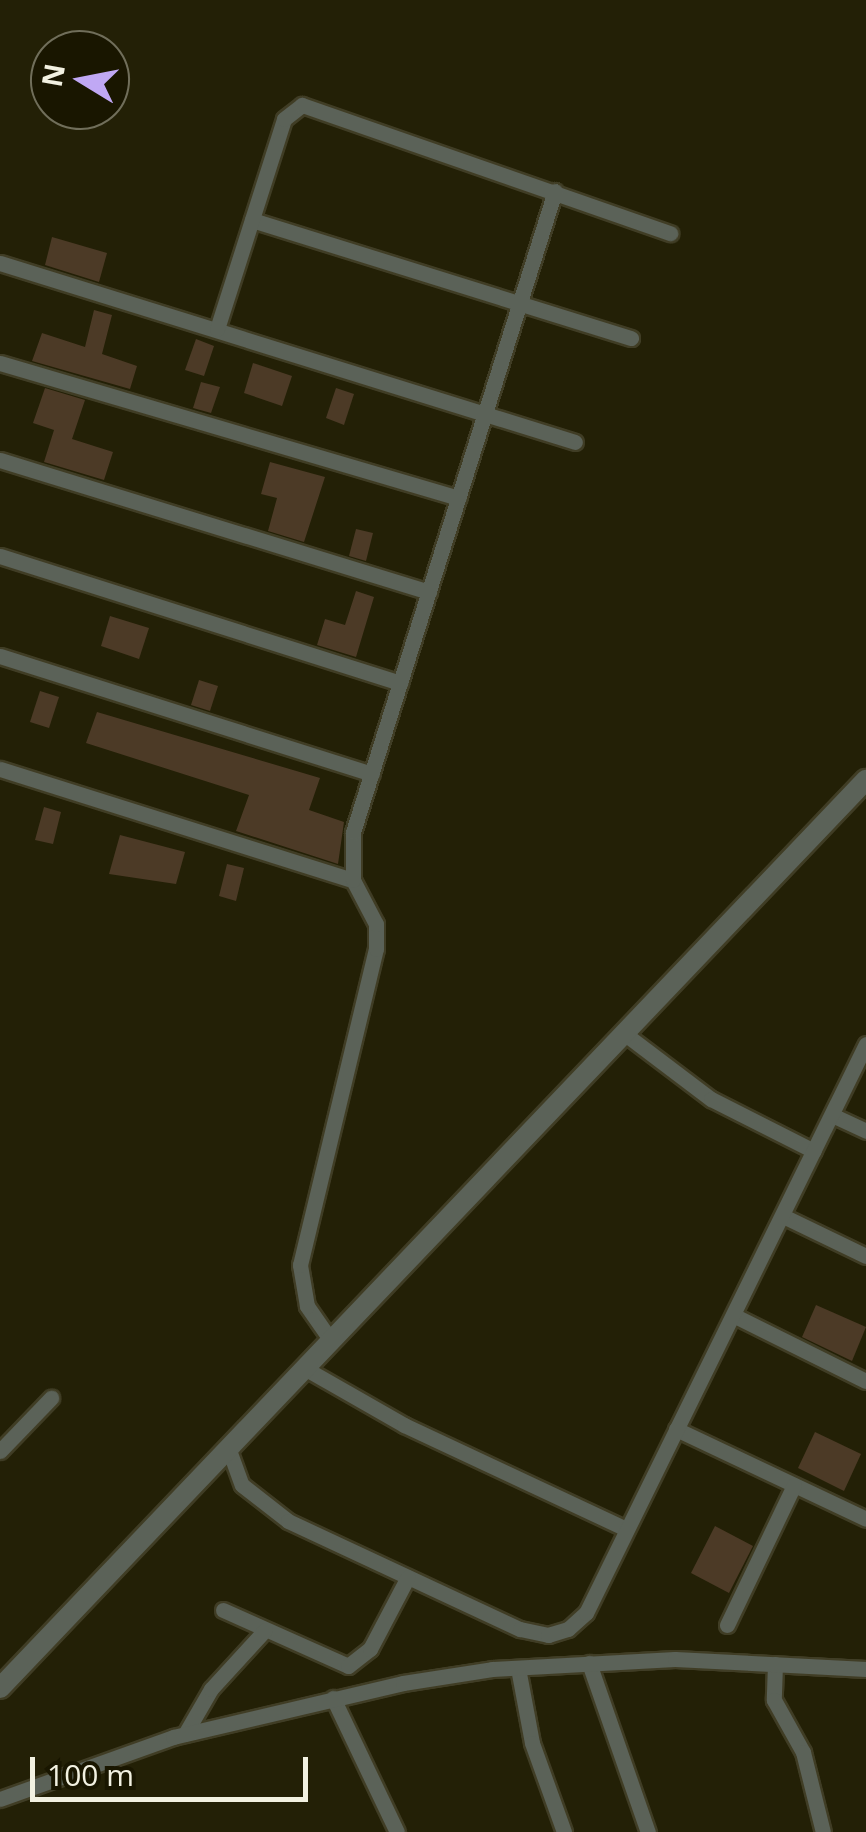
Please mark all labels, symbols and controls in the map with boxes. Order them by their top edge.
north arrow [30,30,130,130]
text: N [32,61,73,90]
scale bar [35,1737,312,1799]
text: 100 m [47,1754,134,1795]

